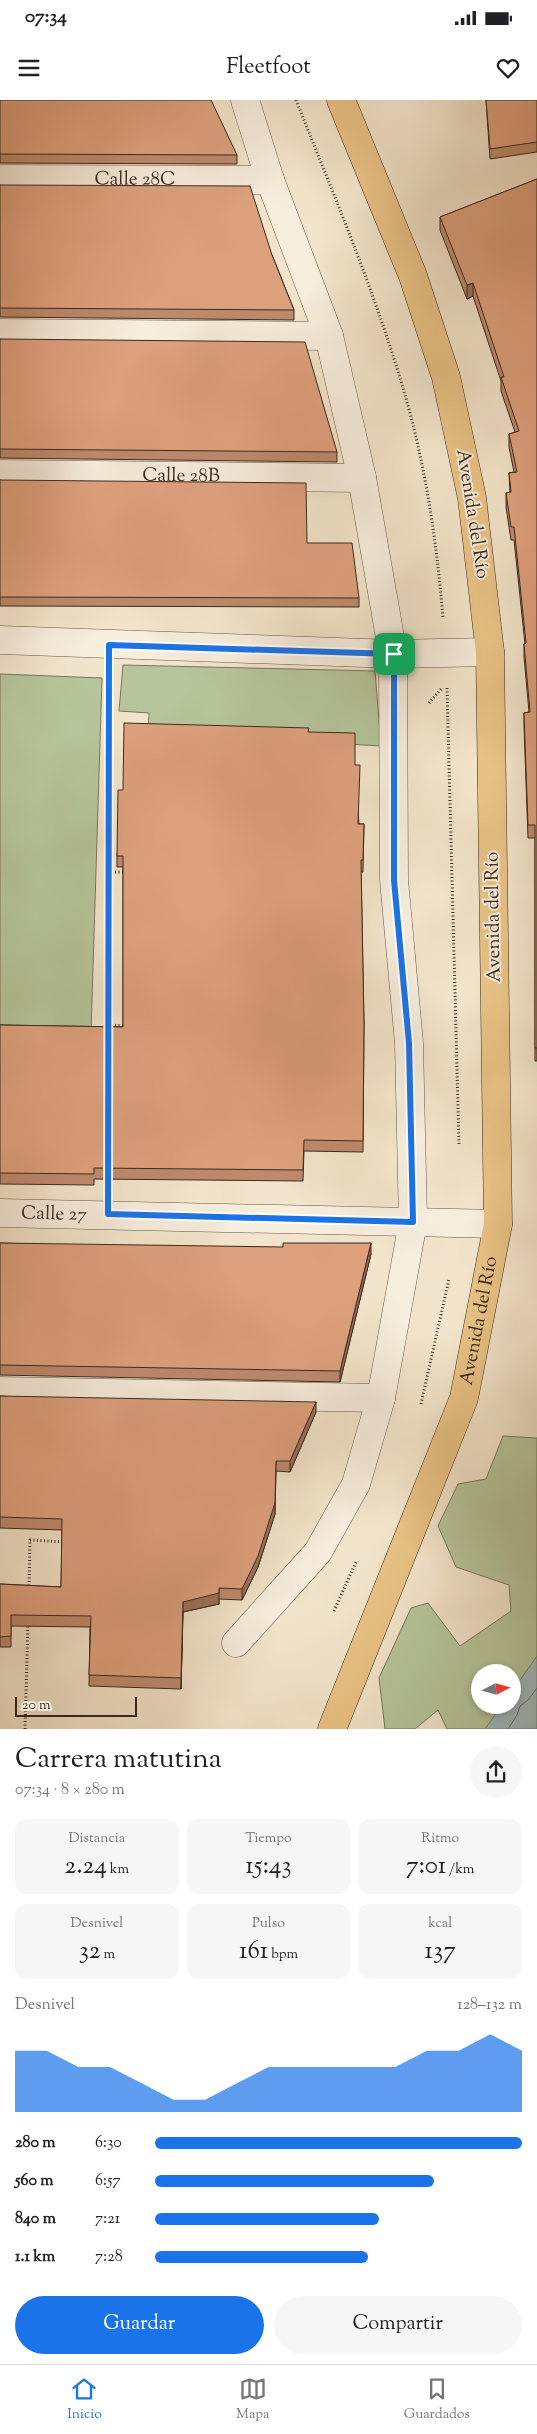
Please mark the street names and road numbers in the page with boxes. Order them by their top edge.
street label: Calle 28C [94,166,176,193]
street label: Avenida del Río [448,447,496,581]
street label: Calle 28B [142,462,220,490]
street label: Avenida del Río [479,851,509,983]
street label: Calle 27 [21,1200,88,1228]
street label: Avenida del Río [453,1254,505,1388]

